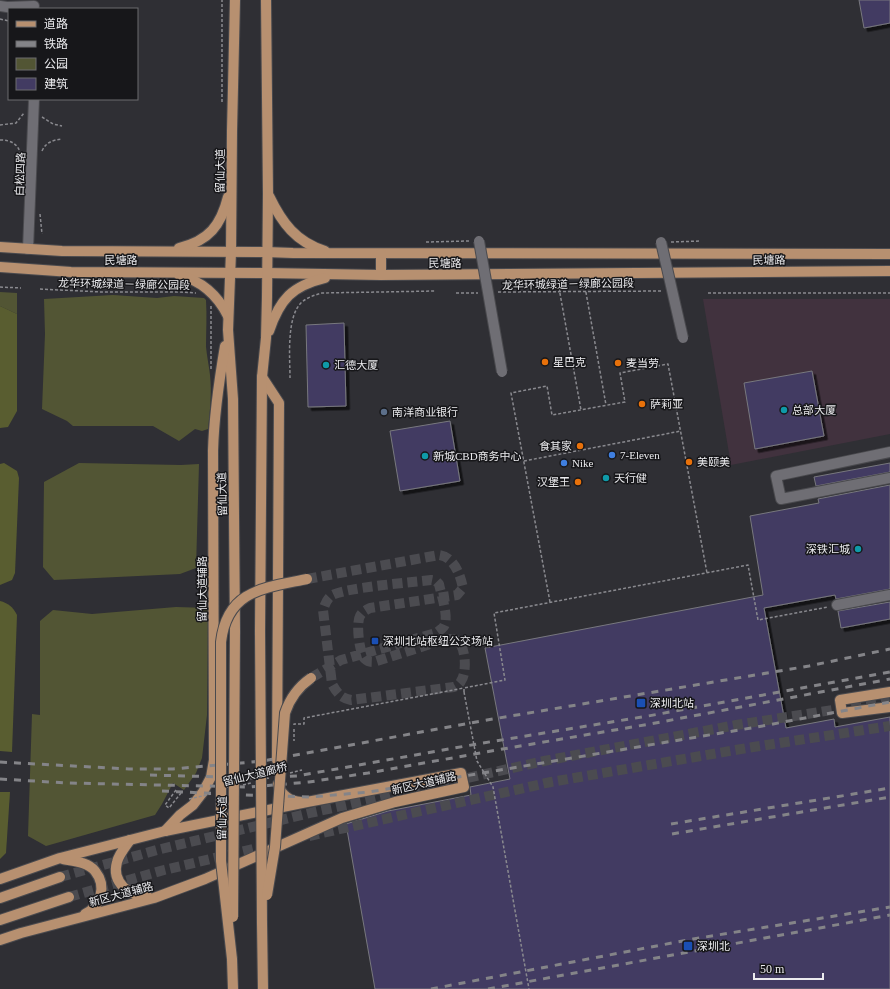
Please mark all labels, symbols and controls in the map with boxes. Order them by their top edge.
legend [8,8,138,100]
text: 道路 [44,17,68,31]
text: 铁路 [44,37,68,51]
text: 公园 [44,57,68,71]
text: 建筑 [44,77,68,91]
street label: 留仙大道 [214,149,226,193]
street label: 白松四路 [13,152,27,196]
street label: 民塘路 [105,254,138,266]
street label: 民塘路 [752,254,786,266]
street label: 民塘路 [429,257,462,269]
street label: 龙华环城绿道－绿廊公园段 [58,277,190,291]
street label: 龙华环城绿道－绿廊公园段 [502,277,634,291]
place label: 星巴克 [553,356,586,368]
marker: 星巴克 [540,357,550,367]
place label: 麦当劳 [626,357,659,369]
marker: 麦当劳 [613,358,623,368]
place label: 汇德大厦 [334,359,378,371]
marker: 汇德大厦 [321,360,331,370]
place label: 萨莉亚 [650,398,683,410]
marker: 萨莉亚 [637,399,647,409]
place label: 总部大厦 [792,404,836,416]
marker: 总部大厦 [779,405,789,415]
place label: 南洋商业银行 [392,406,458,418]
marker: 南洋商业银行 [379,407,389,417]
place label: 食其家 [539,440,572,452]
marker: 食其家 [575,441,585,451]
place label: 7-Eleven [620,449,660,461]
place label: 新城CBD商务中心 [433,450,522,462]
marker: 7-Eleven [607,450,617,460]
marker: 新城CBD商务中心 [420,451,430,461]
place label: 美颐美 [697,456,730,468]
place label: Nike [572,457,594,469]
marker: 美颐美 [684,457,694,467]
marker: Nike [559,458,569,468]
street label: 留仙大道 [216,472,228,516]
place label: 天行健 [614,472,647,484]
marker: 天行健 [601,473,611,483]
place label: 汉堡王 [537,476,570,488]
marker: 汉堡王 [573,477,583,487]
place label: 深铁汇城 [806,543,850,555]
marker: 深铁汇城 [853,544,863,554]
street label: 留仙大道辅路 [196,556,208,622]
place label: 深圳北站枢纽公交场站 [383,635,493,647]
marker: 深圳北站枢纽公交场站 [370,636,380,646]
marker: 深圳北站 [635,697,647,709]
place label: 深圳北站 [650,697,694,709]
street label: 留仙大道廊桥 [222,760,288,788]
street label: 新区大道辅路 [390,770,458,796]
street label: 留仙大道 [216,796,228,840]
street label: 新区大道辅路 [88,880,154,908]
marker: 深圳北 [682,940,694,952]
place label: 深圳北 [697,940,730,952]
scale bar [754,955,823,981]
text: 50 m [760,962,785,976]

